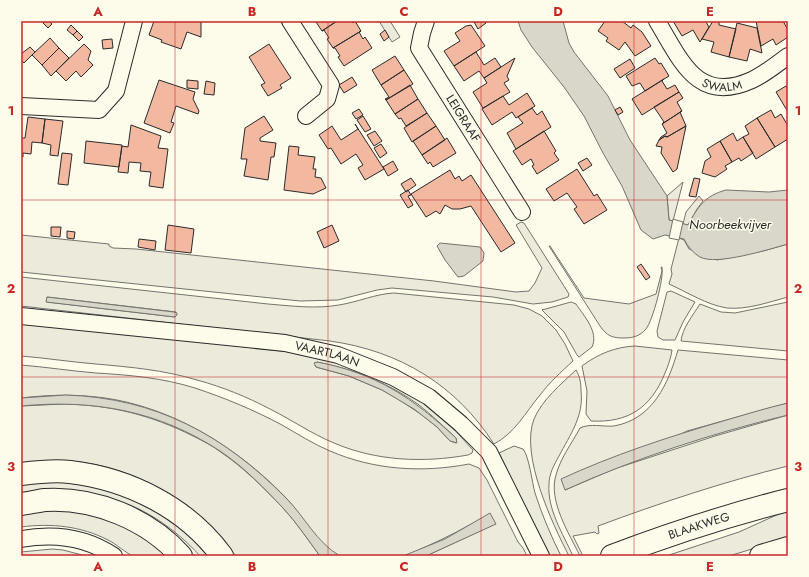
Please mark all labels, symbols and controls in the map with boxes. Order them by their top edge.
text: A [92,2,103,21]
text: B [248,2,257,21]
text: C [399,2,409,21]
text: D [553,2,563,21]
text: E [706,2,714,21]
street label: SWALM [699,74,744,96]
street label: LEIGRAAF [441,91,485,146]
text: 1 [8,101,14,120]
text: 1 [795,101,801,120]
water label: Noorbeekvijver [689,215,772,234]
text: 2 [7,279,15,298]
text: 2 [794,279,802,298]
street label: VAARTLAAN [293,337,362,372]
text: 3 [7,457,15,476]
text: 3 [794,457,802,476]
street label: BLAAKWEG [666,507,732,544]
text: A [92,557,103,576]
text: B [248,557,257,576]
text: C [399,557,409,576]
text: D [553,557,563,576]
text: E [706,557,714,576]

